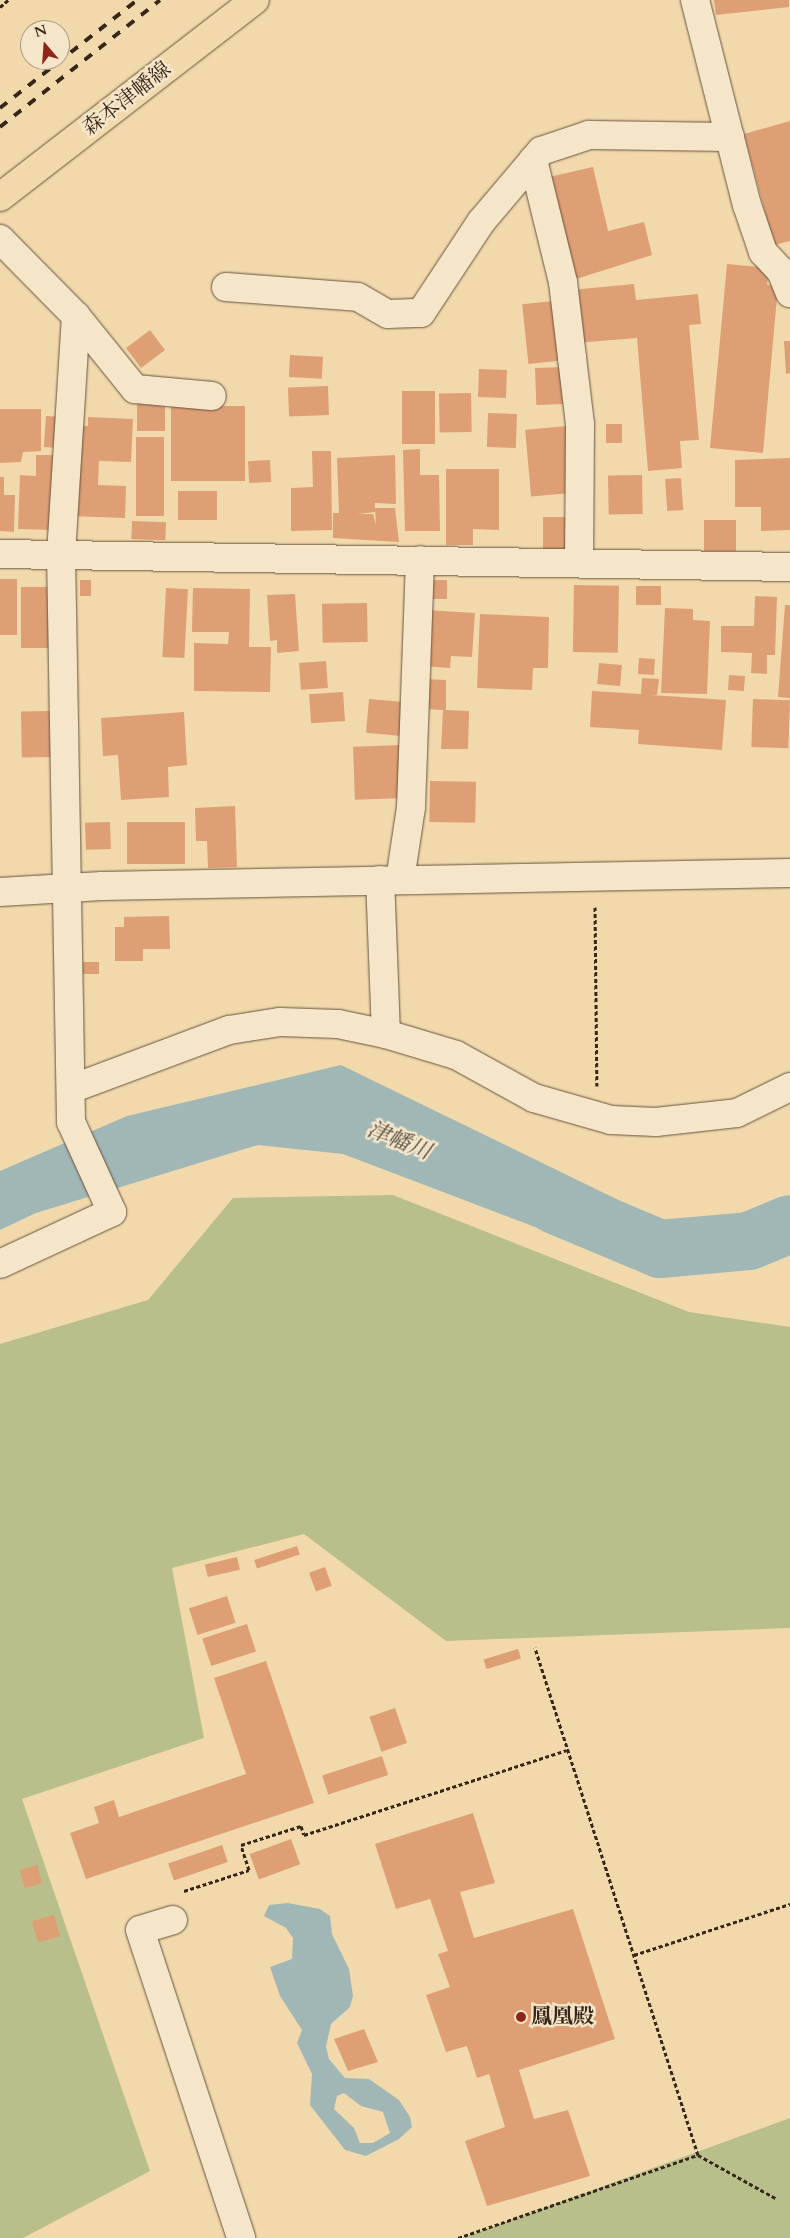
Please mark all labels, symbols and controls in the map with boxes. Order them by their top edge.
north arrow [20,20,70,70]
text: N [32,20,49,42]
street label: 森本津幡線 [78,57,176,141]
water label: 津幡川 [363,1116,435,1166]
place label: 鳳凰殿 [531,2004,594,2030]
marker: 鳳凰殿 [515,2011,527,2023]

